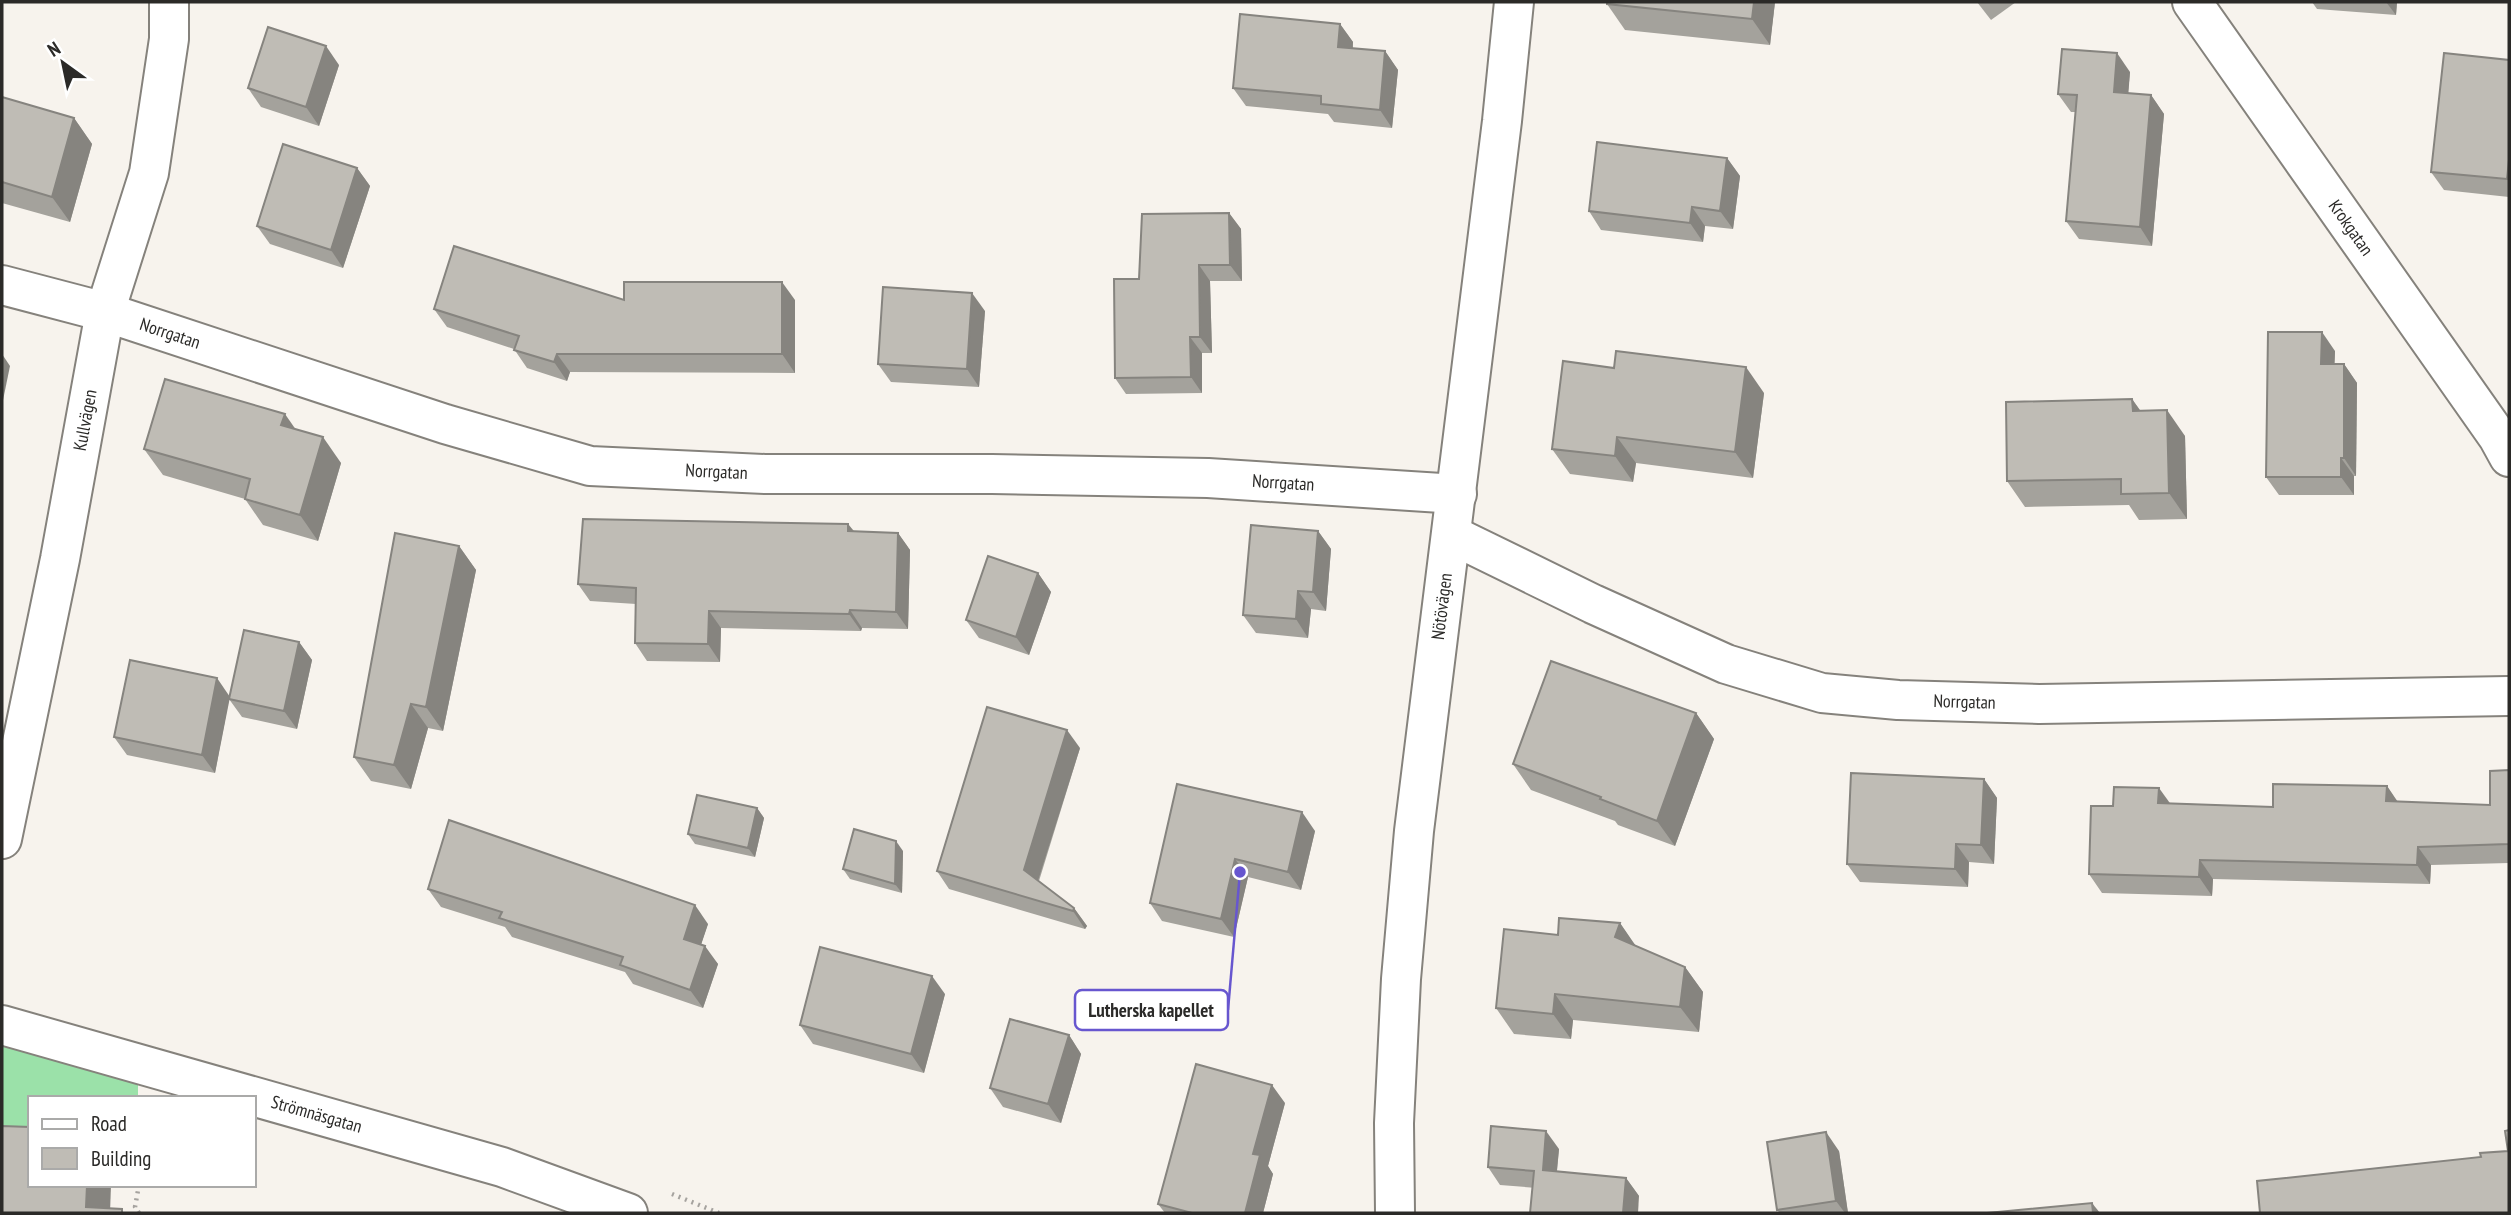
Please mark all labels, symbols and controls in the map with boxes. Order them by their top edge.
north arrow [28,28,98,98]
text: N [43,36,65,62]
street label: Krokgatan [2324,195,2379,260]
street label: Norrgatan [137,312,203,354]
street label: Kullvägen [68,388,102,453]
street label: Norrgatan [685,458,748,484]
street label: Norrgatan [1251,469,1315,496]
street label: Nötövägen [1426,572,1457,641]
street label: Norrgatan [1933,689,1996,714]
callout: Lutherska kapellet [1075,990,1228,1030]
text: Lutherska kapellet [1088,998,1214,1022]
street label: Strömnäsgatan [269,1090,365,1138]
legend [28,1096,256,1187]
text: Road [91,1110,127,1137]
text: Building [91,1145,151,1172]

